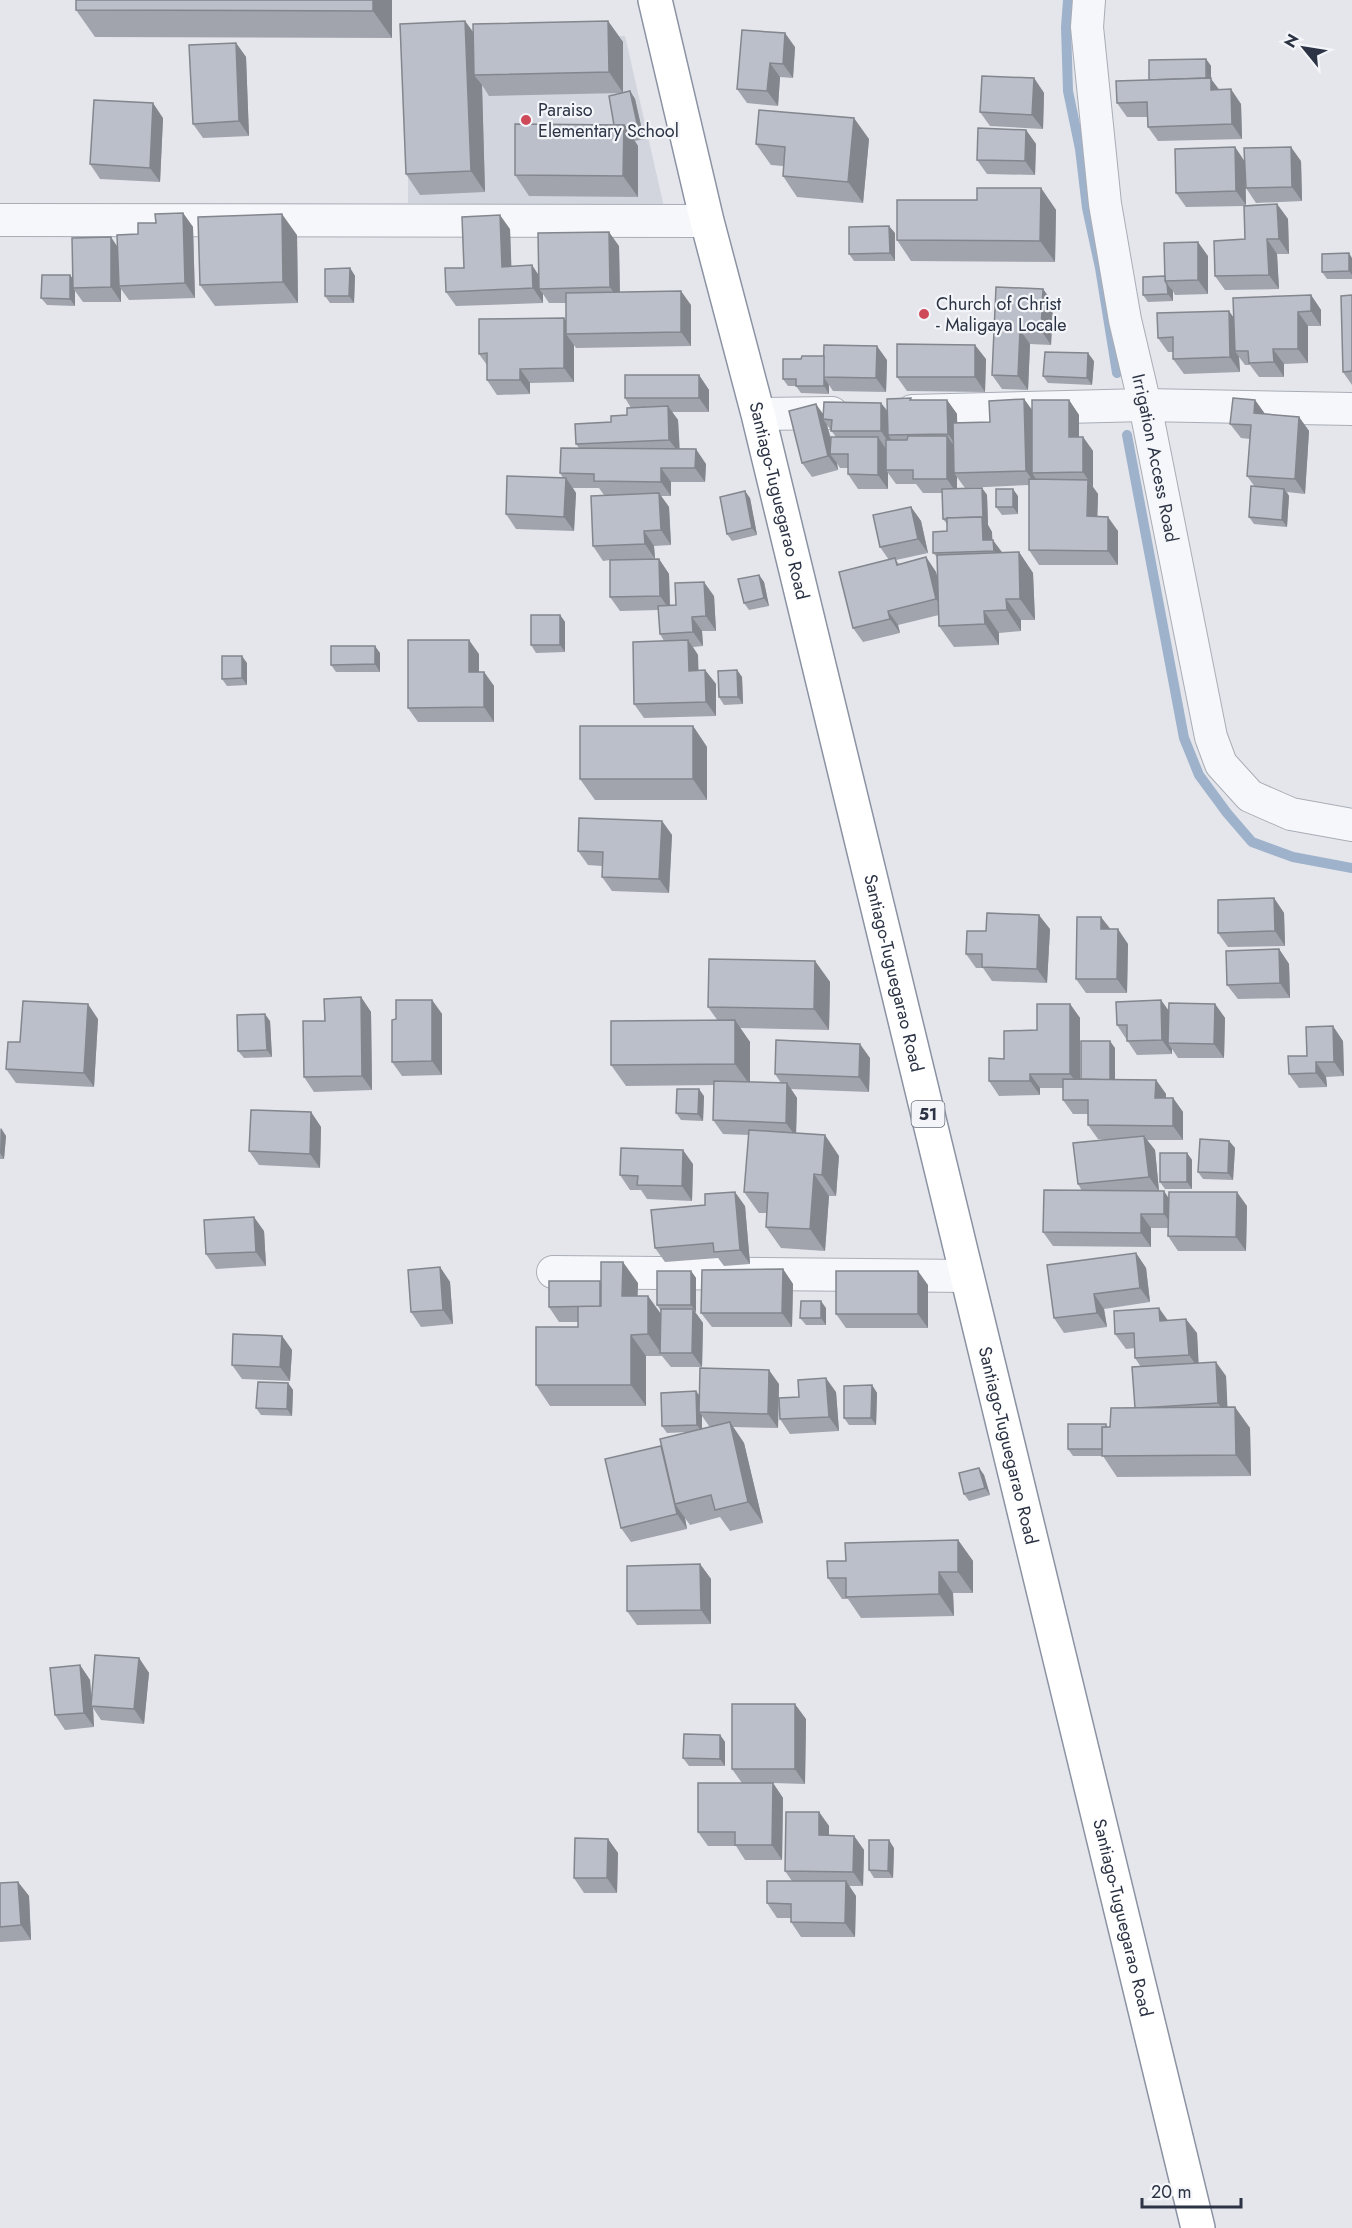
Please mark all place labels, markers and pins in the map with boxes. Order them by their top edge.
place label: Paraiso Elementary School [538,97,679,144]
marker: Paraiso Elementary School [519,113,533,127]
place label: Church of Christ - Maligaya Locale [936,291,1067,338]
marker: Church of Christ - Maligaya Locale [917,307,931,321]

